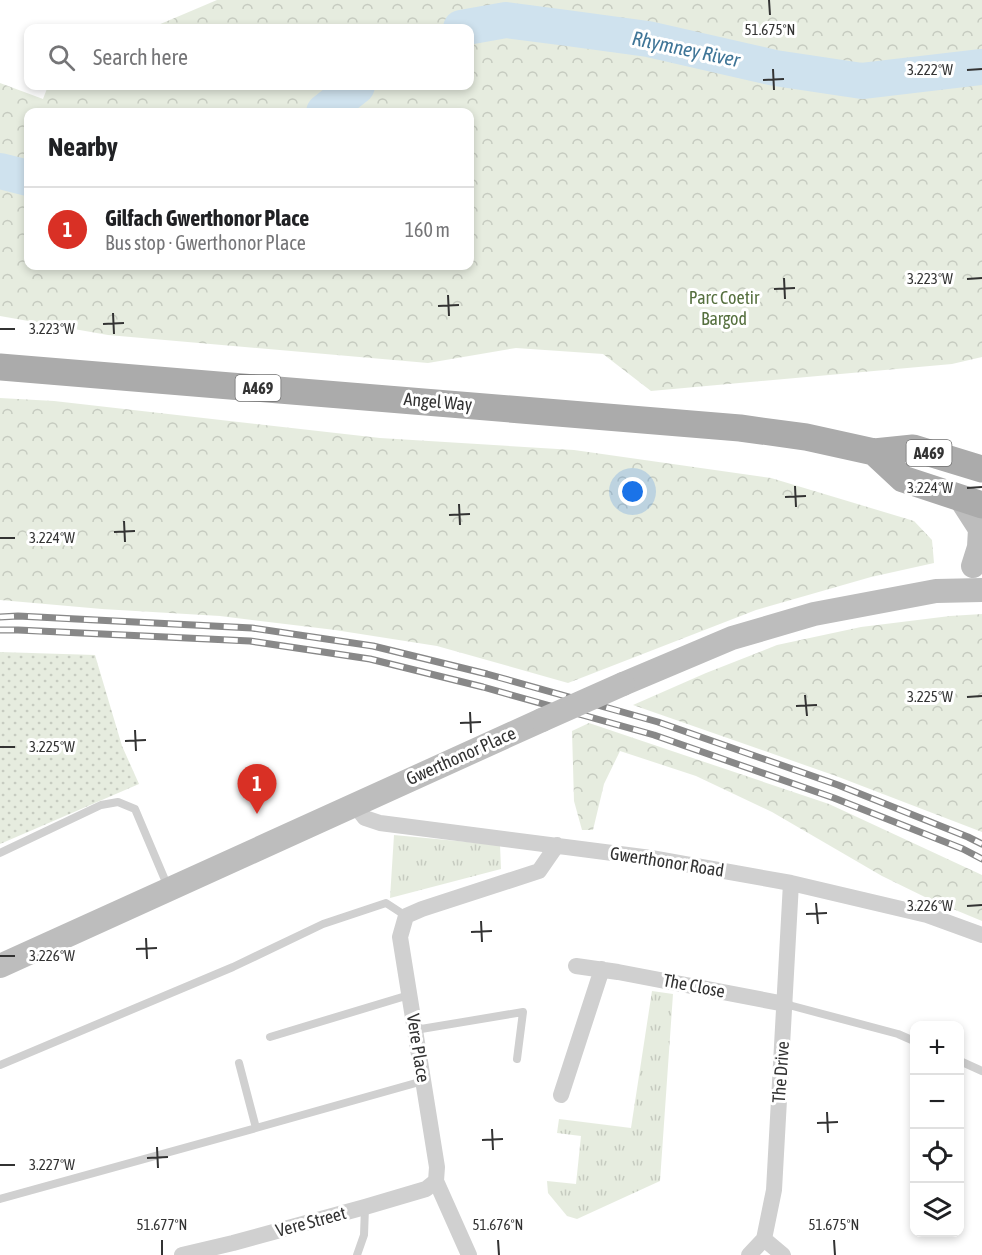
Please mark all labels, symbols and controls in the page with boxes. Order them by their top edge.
text: 51.675°N [745,21,795,38]
search box [24,24,474,90]
water label: Rhymney River [630,26,743,71]
icon: search [45,41,78,74]
text: Search here [93,44,188,70]
text: 3.222°W [907,61,953,78]
text: Nearby [48,132,118,162]
text: Gilfach Gwerthonor Place [105,205,309,231]
text: 1 [63,218,72,241]
text: 160 m [405,218,450,241]
text: Bus stop · Gwerthonor Place [105,231,306,254]
text: 3.223°W [907,270,953,287]
park label: Parc Coetir Bargod [689,287,760,329]
text: 3.223°W [29,320,75,337]
road number: A469 [236,375,280,401]
street label: Angel Way [403,388,473,415]
road number: A469 [906,440,952,466]
your location [618,477,647,506]
text: 3.224°W [907,479,953,496]
text: 3.224°W [29,529,75,546]
text: 3.225°W [907,688,953,705]
street label: Gwerthonor Place [403,722,519,789]
text: 3.225°W [29,738,75,755]
pin: 1 [238,764,276,814]
street label: Gwerthonor Road [609,842,726,881]
text: 3.226°W [907,897,953,914]
text: 3.226°W [29,947,75,964]
street label: The Close [661,969,727,1002]
street label: Vere Place [403,1012,434,1084]
map controls [910,1021,964,1237]
button: + [910,1021,964,1075]
street label: The Drive [768,1040,793,1104]
button: − [910,1075,964,1129]
button: locate [910,1129,964,1183]
text: 3.227°W [29,1156,75,1173]
button: layers [910,1183,964,1237]
street label: Vere Street [273,1202,348,1241]
text: 51.677°N [137,1216,187,1233]
text: 51.676°N [473,1216,523,1233]
text: 51.675°N [809,1216,859,1233]

